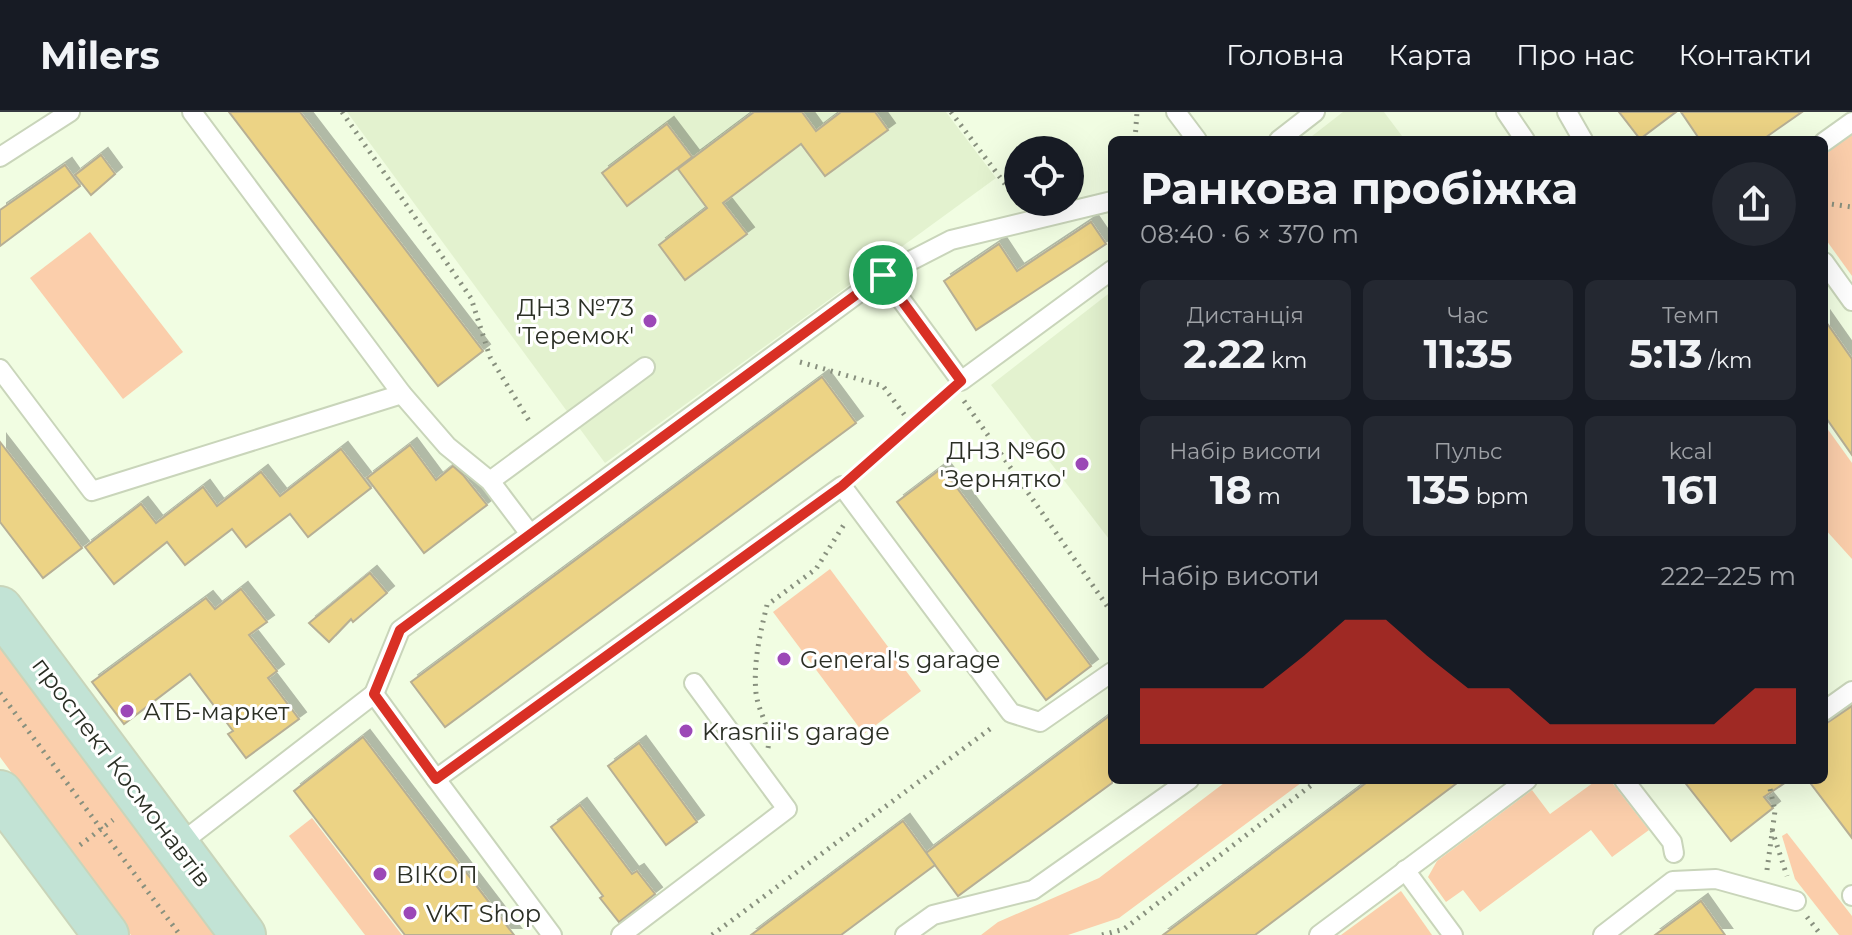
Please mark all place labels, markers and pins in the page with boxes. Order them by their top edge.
pin [849,241,917,309]
place label: ДНЗ №73 'Теремок' [517,293,634,350]
marker: ДНЗ №73 'Теремок' [641,312,659,330]
place label: ДНЗ №60 'Зернятко' [940,436,1066,493]
marker: ДНЗ №60 'Зернятко' [1073,455,1091,473]
place label: General's garage [800,645,1000,674]
marker: General's garage [775,650,793,668]
place label: АТБ-маркет [143,697,290,726]
marker: АТБ-маркет [118,702,136,720]
place label: Krasnii's garage [702,717,890,746]
marker: Krasnii's garage [677,722,695,740]
place label: ВІКОП [396,860,478,889]
marker: ВІКОП [371,865,389,883]
place label: VKT Shop [426,899,541,928]
marker: VKT Shop [401,904,419,922]

